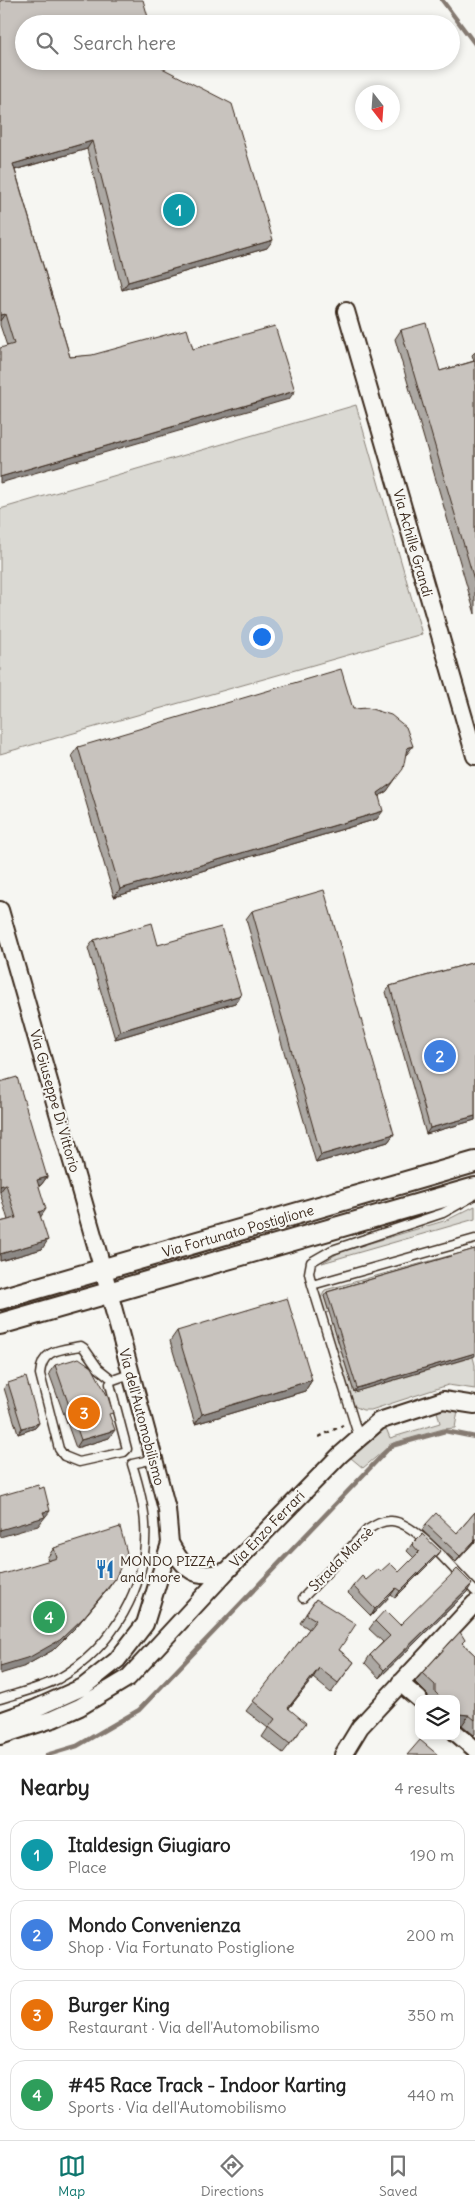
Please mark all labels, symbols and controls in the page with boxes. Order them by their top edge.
search box [15,15,460,70]
icon: search [33,29,61,57]
text: Search here [73,31,176,55]
north arrow [355,85,400,130]
pin: 1 [163,191,195,229]
street label: Via Achille Grandi [389,487,437,599]
your location [249,624,275,650]
street label: Via Giuseppe Di Vittorio [26,1028,84,1175]
pin: 2 [424,1037,456,1075]
street label: Via Fortunato Postiglione [160,1201,316,1261]
street label: Via dell'Automobilismo [115,1347,169,1487]
pin: 3 [68,1394,100,1432]
street label: Via Enzo Ferrari [226,1487,308,1571]
street label: Strada Marsè [305,1523,377,1595]
place label: MONDO PIZZA and more [120,1552,215,1586]
restaurant icon: MONDO PIZZA and more [94,1558,116,1580]
pin: 4 [33,1598,65,1636]
map controls [415,1695,460,1740]
button: layers [415,1695,460,1740]
text: Nearby [20,1774,90,1801]
text: 4 results [394,1778,455,1798]
text: Italdesign Giugiaro [68,1833,231,1857]
text: 1 [34,1845,40,1865]
text: 190 m [410,1845,454,1865]
text: Place [68,1857,107,1877]
text: Mondo Convenienza [68,1913,241,1937]
text: 2 [33,1925,41,1945]
text: 200 m [406,1925,454,1945]
text: Shop · Via Fortunato Postiglione [68,1937,295,1957]
text: Burger King [68,1993,170,2017]
text: 3 [32,2005,42,2025]
text: 350 m [407,2005,454,2025]
text: Restaurant · Via dell'Automobilismo [68,2017,320,2037]
text: #45 Race Track - Indoor Karting [68,2073,346,2097]
text: 4 [32,2085,42,2105]
text: 440 m [407,2085,454,2105]
text: Sports · Via dell'Automobilismo [68,2097,286,2117]
tab: Map [58,2152,86,2200]
tab: Directions [201,2152,264,2200]
tab: Saved [379,2152,417,2200]

